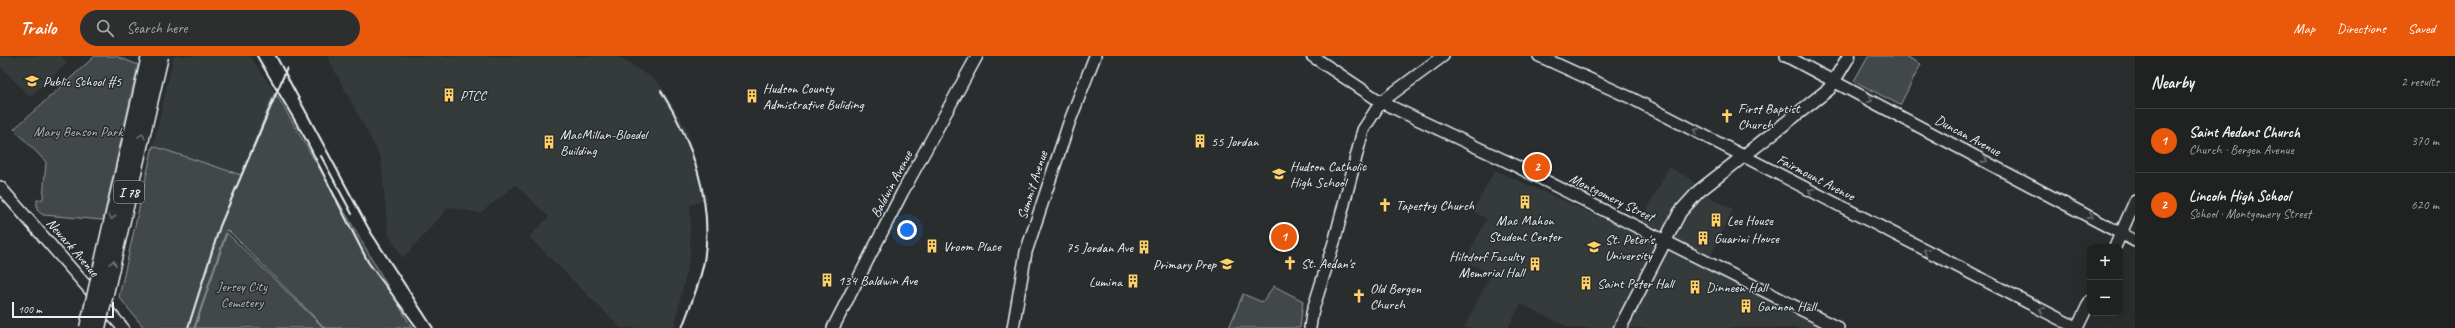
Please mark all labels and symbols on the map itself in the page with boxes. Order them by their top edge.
school or university icon: Public School #5 [24,73,40,89]
place label: Public School #5 [43,73,122,90]
place label: Hudson County Admistrative Buliding [763,80,864,113]
building icon: PTCC [441,87,457,103]
place label: PTCC [460,87,487,104]
building icon: Hudson County Admistrative Buliding [744,88,760,104]
one-way arrow [1865,95,1873,102]
place label: First Baptist Church [1738,100,1801,133]
church icon: First Baptist Church [1719,108,1735,124]
street label: Duncan Avenue [1932,111,2005,161]
park label: Mary Benson Park [33,123,124,140]
place label: MacMillan-Bloedel Building [560,126,650,159]
one-way arrow [1692,128,1700,136]
one-way arrow [138,133,146,139]
building icon: 55 Jordan [1192,133,1208,149]
place label: 55 Jordan [1211,133,1259,150]
building icon: MacMillan-Bloedel Building [541,134,557,150]
street label: Baldwin Avenue [867,147,917,220]
street label: Summit Avenue [1013,147,1052,222]
street label: Fairmount Avenue [1774,151,1859,205]
pin: 2 [1524,152,1550,182]
one-way arrow [1980,156,1988,163]
place label: Hudson Catholic High School [1290,158,1367,191]
school or university icon: Hudson Catholic High School [1271,166,1287,182]
street label: Montgomery Street [1567,170,1659,226]
road number: I 78 [114,181,144,203]
one-way arrow [1808,188,1815,196]
building icon: Mac Mahon Student Center [1517,194,1533,210]
church icon: Tapestry Church [1377,197,1393,213]
place label: Tapestry Church [1396,197,1475,214]
one-way arrow [2085,211,2093,219]
place label: Mac Mahon Student Center [1489,212,1563,245]
building icon: Lee House [1708,212,1724,228]
place label: Lee House [1727,212,1774,229]
one-way arrow [109,214,117,220]
street label: Newark Avenue [43,215,103,281]
your location [897,220,917,240]
pin: 1 [1271,222,1297,252]
building icon: Guarini House [1695,230,1711,246]
place label: Guarini House [1714,230,1780,247]
place label: St. Peter's University [1605,231,1656,264]
building icon: Vroom Place [924,238,940,254]
place label: Vroom Place [943,238,1002,255]
place label: 75 Jordan Ave [1066,239,1134,256]
building icon: 75 Jordan Ave [1136,239,1152,255]
school or university icon: St. Peter's University [1586,239,1602,255]
place label: Hilsdorf Faculty Memorial Hall [1449,248,1527,281]
one-way arrow [1923,248,1931,255]
church icon: St. Aedan's [1282,255,1298,271]
place label: St. Aedan's [1301,255,1356,272]
place label: Primary Prep [1153,256,1217,273]
school or university icon: Primary Prep [1219,256,1235,272]
building icon: Hilsdorf Faculty Memorial Hall [1527,256,1543,272]
one-way arrow [109,260,117,266]
building icon: 134 Baldwin Ave [819,272,835,288]
place label: 134 Baldwin Ave [838,272,919,289]
place label: Lumina [1089,273,1123,290]
building icon: Lumina [1125,273,1141,289]
building icon: Saint Peter Hall [1578,275,1594,291]
place label: Saint Peter Hall [1597,275,1676,292]
park label: Jersey City Cemetery [216,278,268,311]
building icon: Dinneen Hall [1687,279,1703,295]
place label: Dinneen Hall [1706,279,1770,296]
place label: Old Bergen Church [1370,280,1422,313]
church icon: Old Bergen Church [1351,288,1367,304]
building icon: Gannon Hall [1738,298,1754,314]
place label: Gannon Hall [1757,298,1818,315]
scale bar [12,300,114,319]
one-way arrow [2039,307,2046,315]

